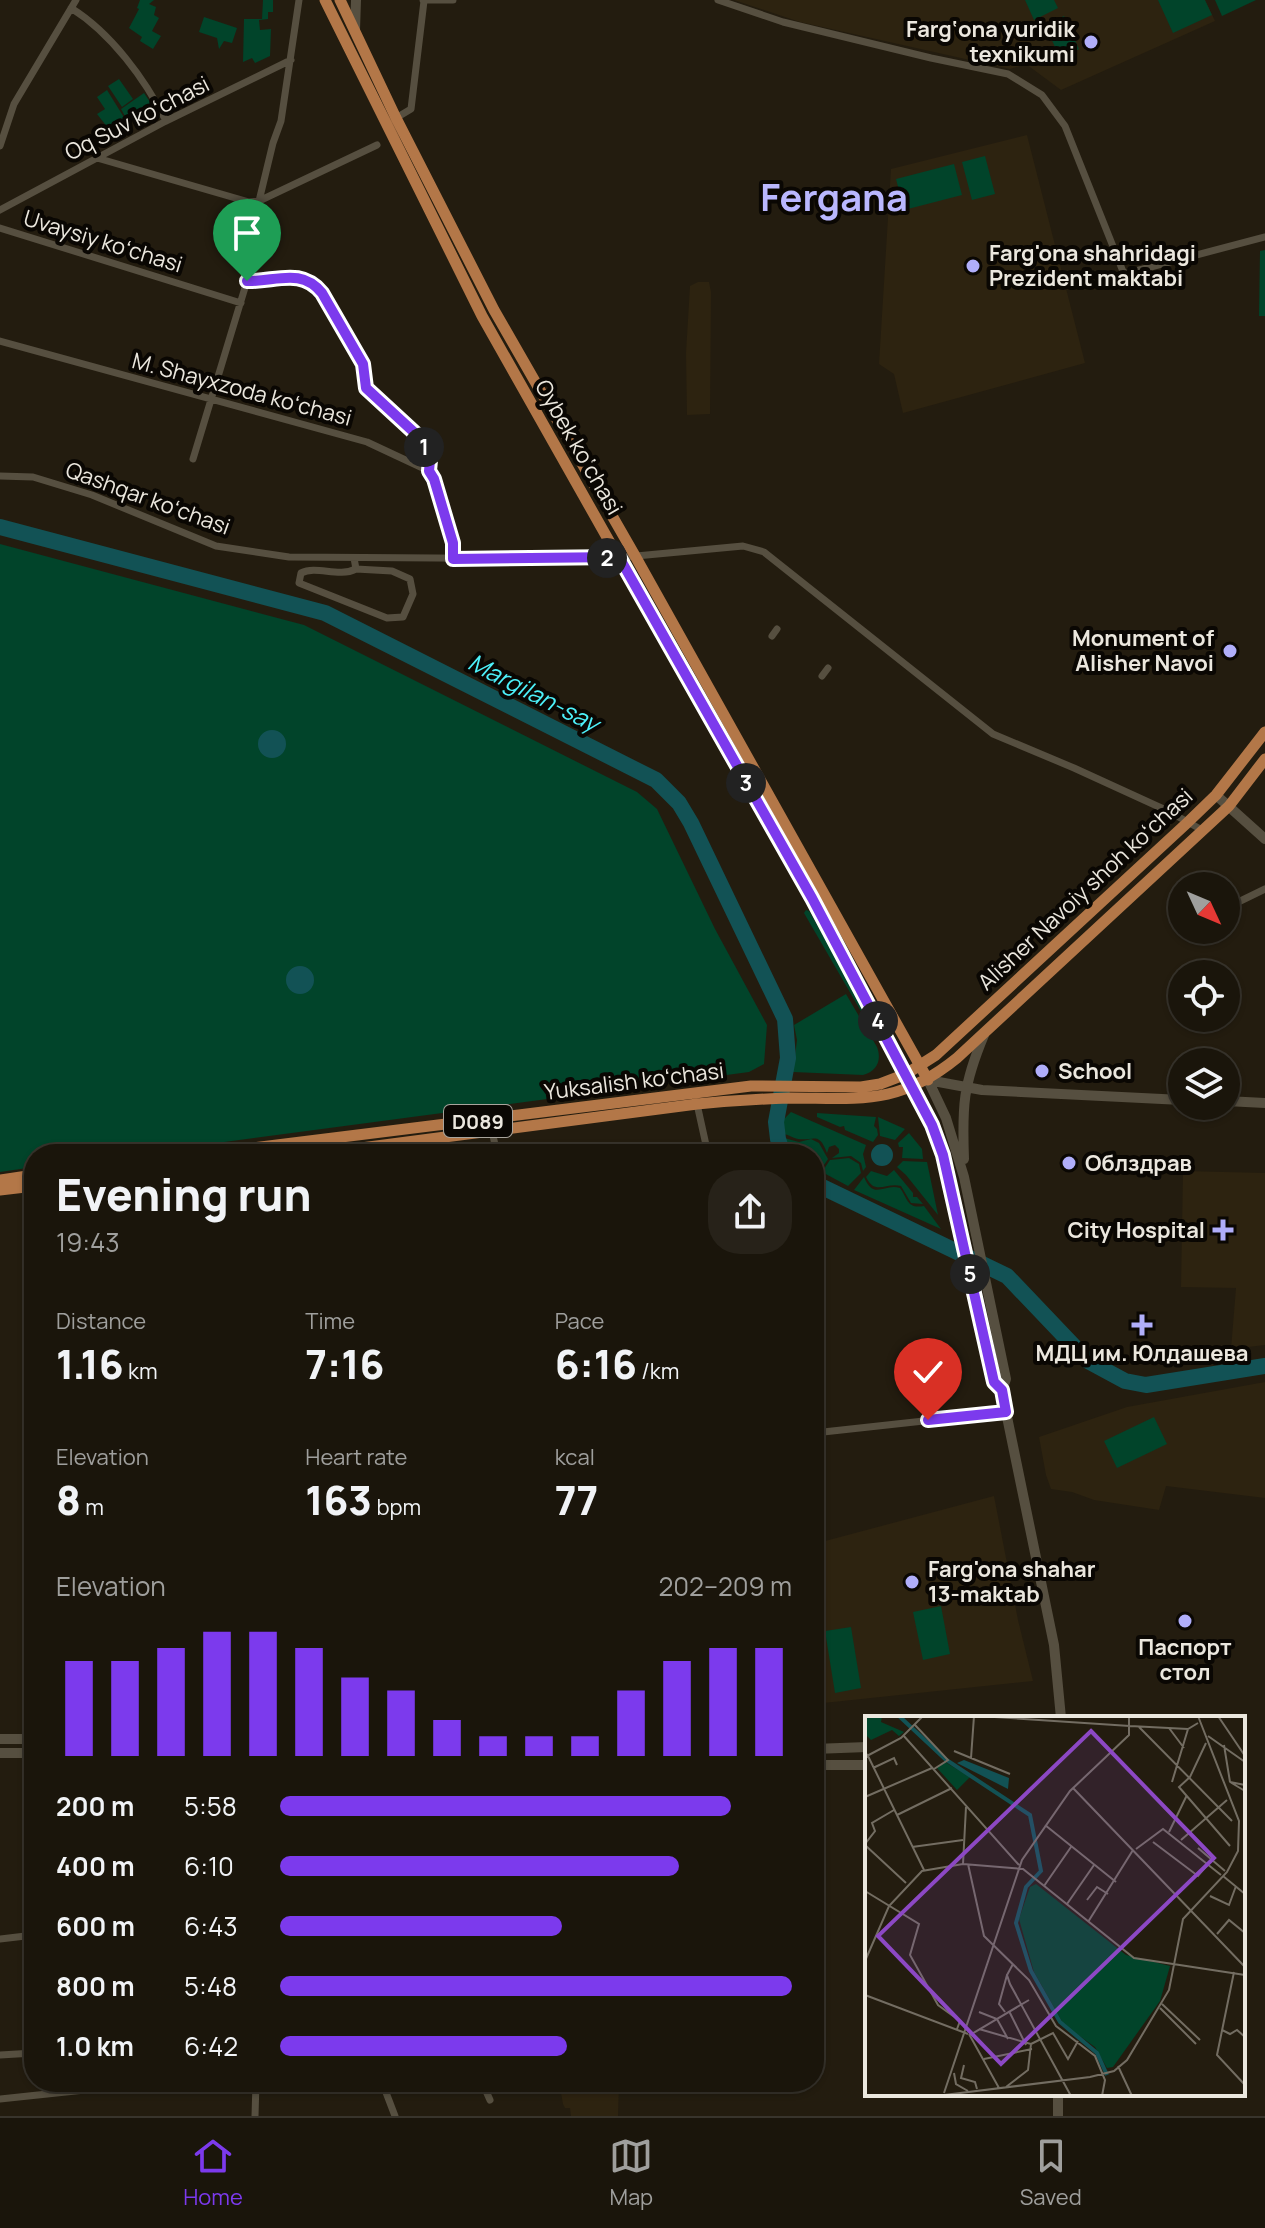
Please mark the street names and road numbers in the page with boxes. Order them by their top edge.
street label: Oq Suv koʻchasi [60,69,214,167]
street label: Uvaysiy koʻchasi [20,203,186,279]
street label: M. Shayxzoda koʻchasi [129,345,355,433]
street label: Oybek ko‘chasi [528,374,630,520]
street label: Qashqar koʻchasi [62,454,234,542]
street label: Alisher Navoiy shoh koʻchasi [971,781,1199,997]
street label: Yuksalish koʻchasi [542,1055,726,1107]
road number: D089 [444,1105,512,1137]

